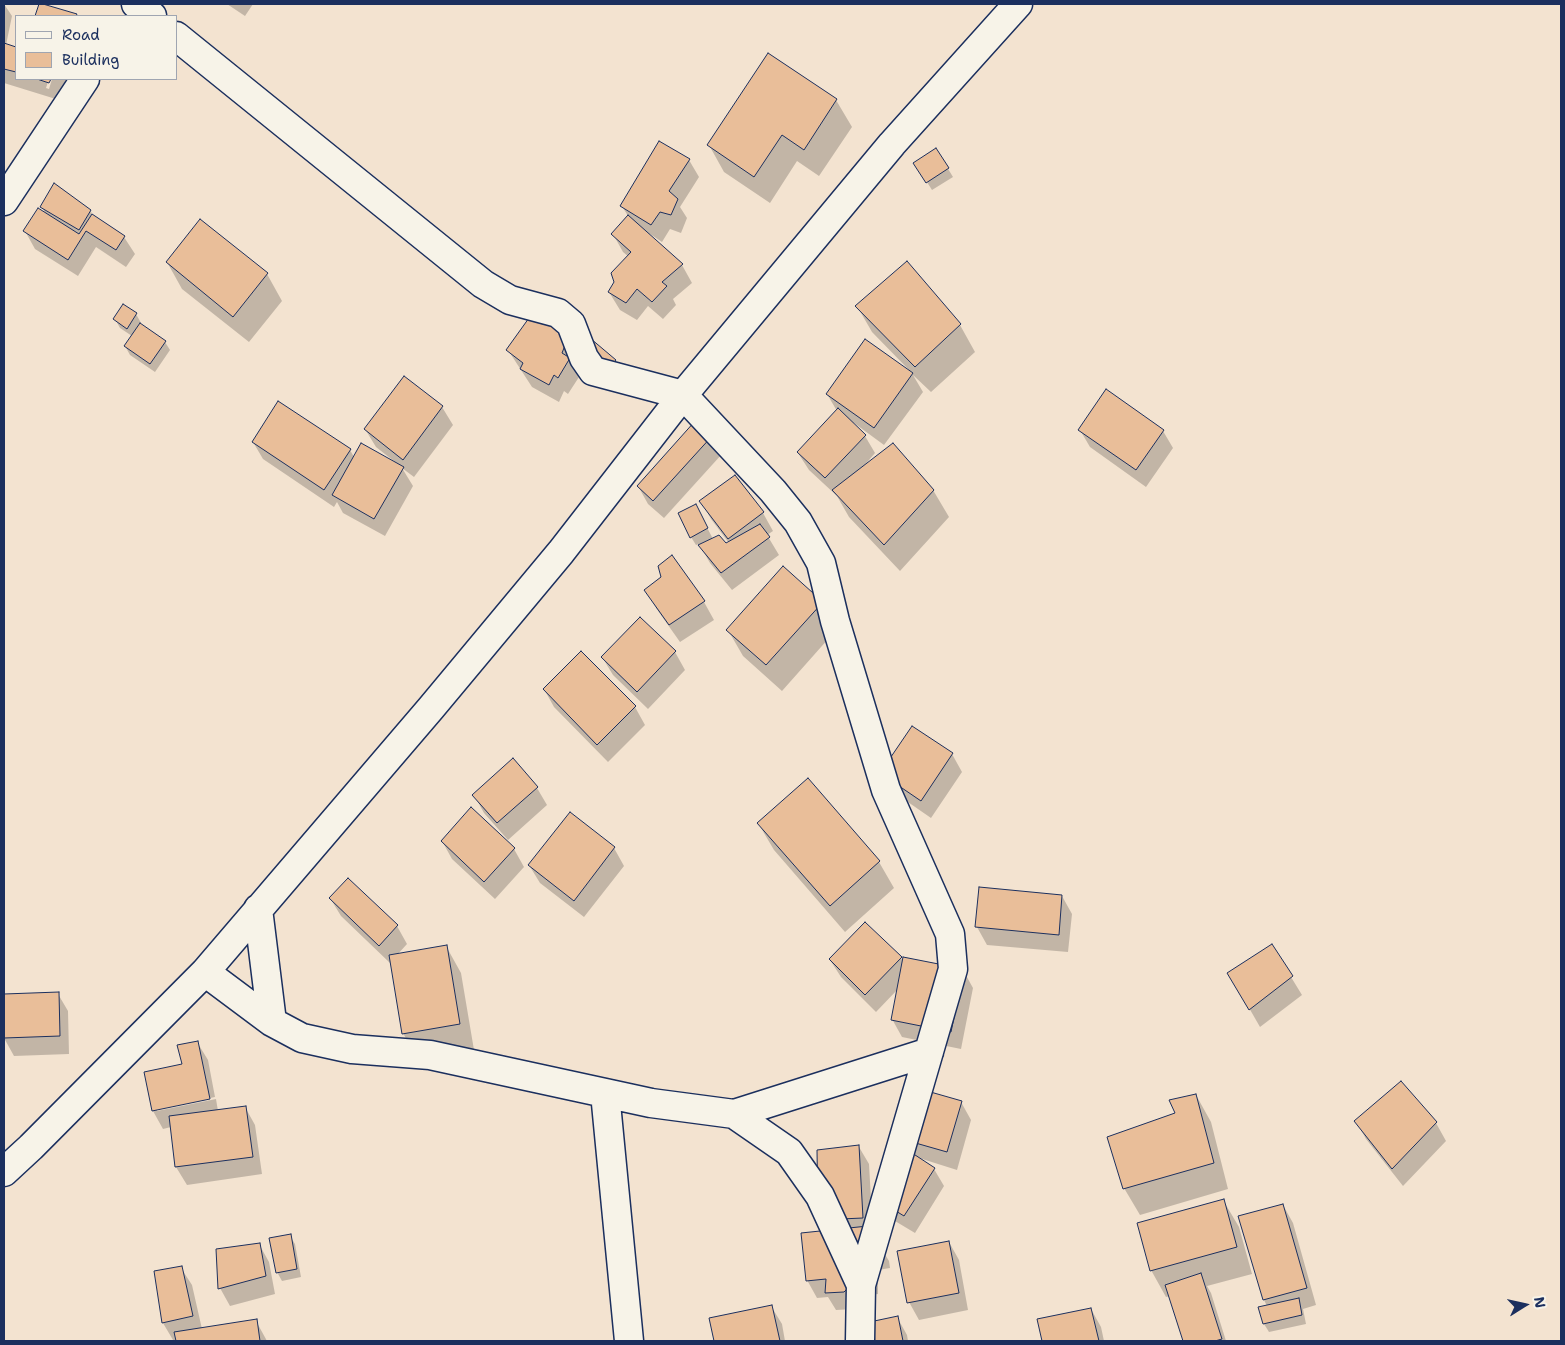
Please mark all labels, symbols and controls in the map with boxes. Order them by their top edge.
legend [15,15,178,80]
text: Road [62,25,100,45]
text: Building [62,50,119,70]
north arrow [1500,1280,1550,1330]
text: N [1530,1295,1550,1309]

